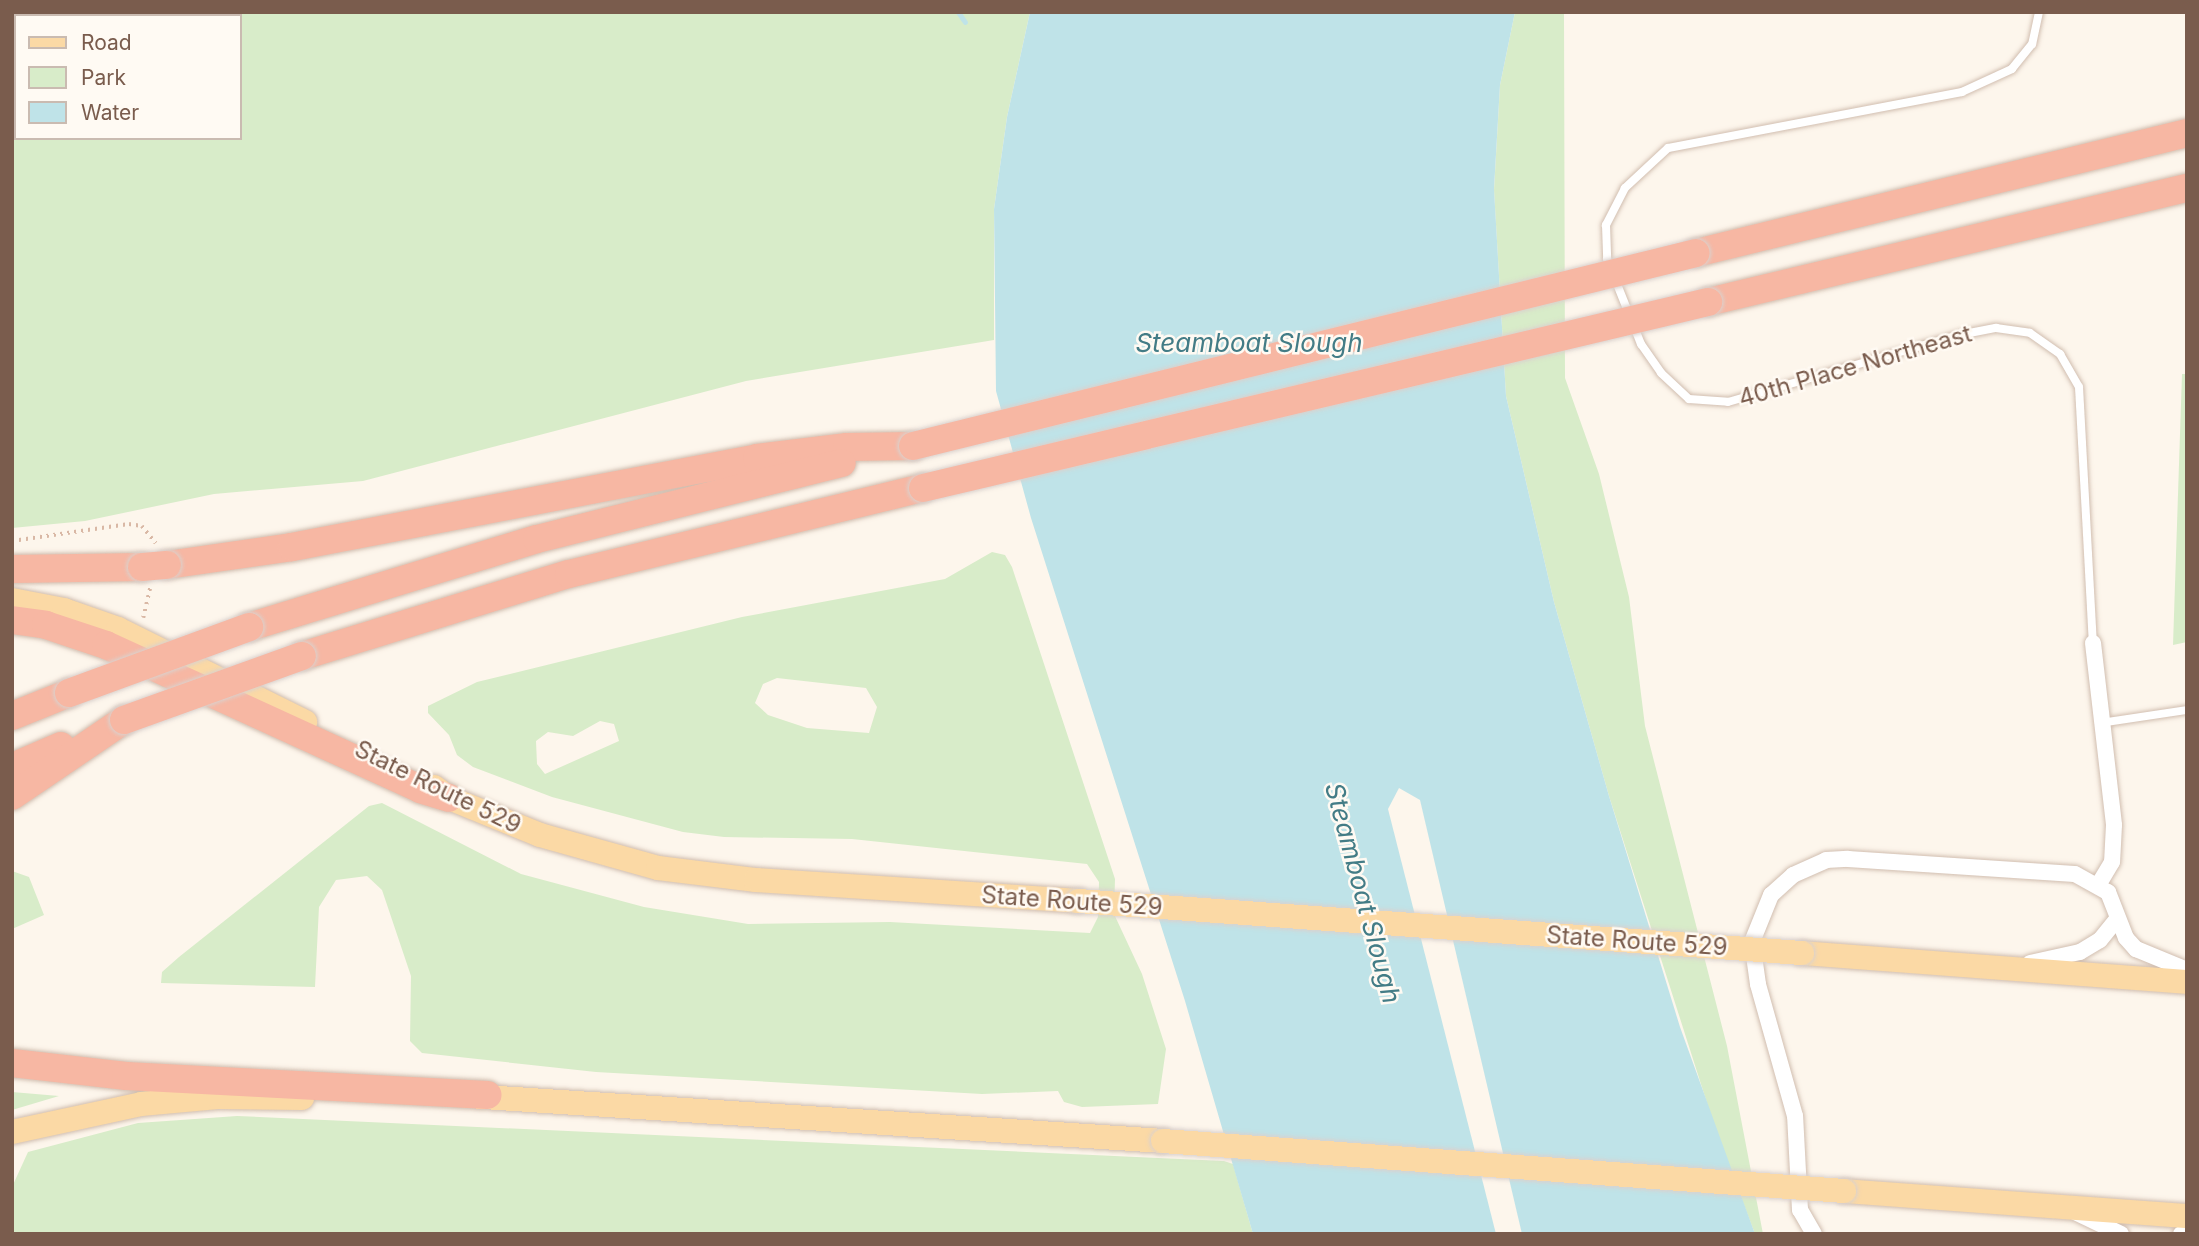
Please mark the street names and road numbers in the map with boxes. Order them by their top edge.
street label: 40th Place Northeast [1735,319,1975,413]
street label: State Route 529 [350,734,526,840]
street label: State Route 529 [981,880,1163,922]
street label: State Route 529 [1546,920,1728,962]

